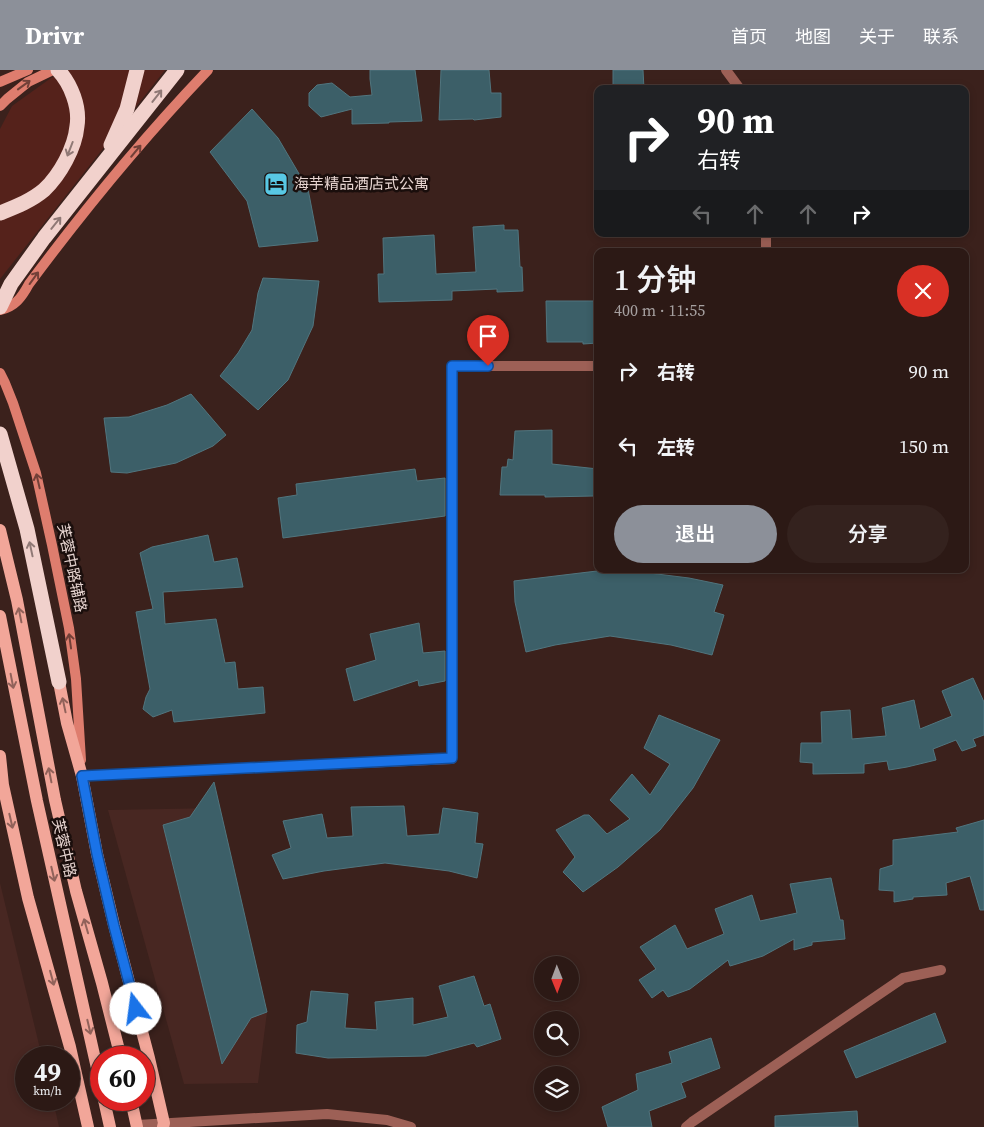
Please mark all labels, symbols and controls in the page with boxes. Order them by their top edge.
text: Drivr [25,19,84,52]
text: 首页 [731,24,767,49]
text: 地图 [795,24,831,49]
text: 关于 [859,24,895,49]
text: 联系 [923,24,959,49]
one-way arrow [17,80,31,90]
one-way arrow [151,90,162,103]
text: 90 m [697,97,774,145]
icon: right [614,105,679,170]
one-way arrow [65,141,74,157]
one-way arrow [130,145,141,158]
text: 右转 [697,145,741,175]
hotel icon: 海芋精品酒店式公寓 [263,171,289,197]
place label: 海芋精品酒店式公寓 [294,173,429,194]
icon: left [688,200,716,228]
icon: ahead [741,200,769,228]
icon: ahead [794,200,822,228]
icon: right [847,200,875,228]
one-way arrow [51,217,62,230]
text: 1 分钟 [614,259,696,300]
button: close [897,265,949,317]
one-way arrow [29,271,39,285]
text: 400 m · 11:55 [614,299,705,321]
pin [467,315,509,366]
icon: arrive [474,322,502,350]
icon: right [614,357,642,385]
text: 90 m [908,358,949,384]
text: 右转 [657,359,695,385]
icon: left [614,432,642,460]
text: 150 m [899,433,949,459]
text: 左转 [657,434,695,460]
one-way arrow [33,474,42,490]
button: 退出 [614,505,777,563]
button: 分享 [787,505,949,563]
street label: 芙蓉中路辅路 [53,522,92,614]
one-way arrow [26,541,35,557]
one-way arrow [15,607,24,623]
one-way arrow [65,633,75,649]
one-way arrow [8,673,18,689]
one-way arrow [58,698,68,714]
one-way arrow [45,767,55,783]
one-way arrow [7,813,16,829]
street label: 芙蓉中路 [48,816,81,879]
one-way arrow [49,866,58,882]
one-way arrow [81,918,91,934]
north arrow [534,956,579,1001]
map controls [534,956,579,1111]
one-way arrow [47,970,57,986]
position arrow [109,982,161,1034]
button: search [534,1011,579,1056]
one-way arrow [85,1019,94,1035]
speed limit sign: 60 [90,1046,155,1111]
text: 49 [34,1055,61,1089]
button: layers [534,1066,579,1111]
text: km/h [33,1083,62,1099]

